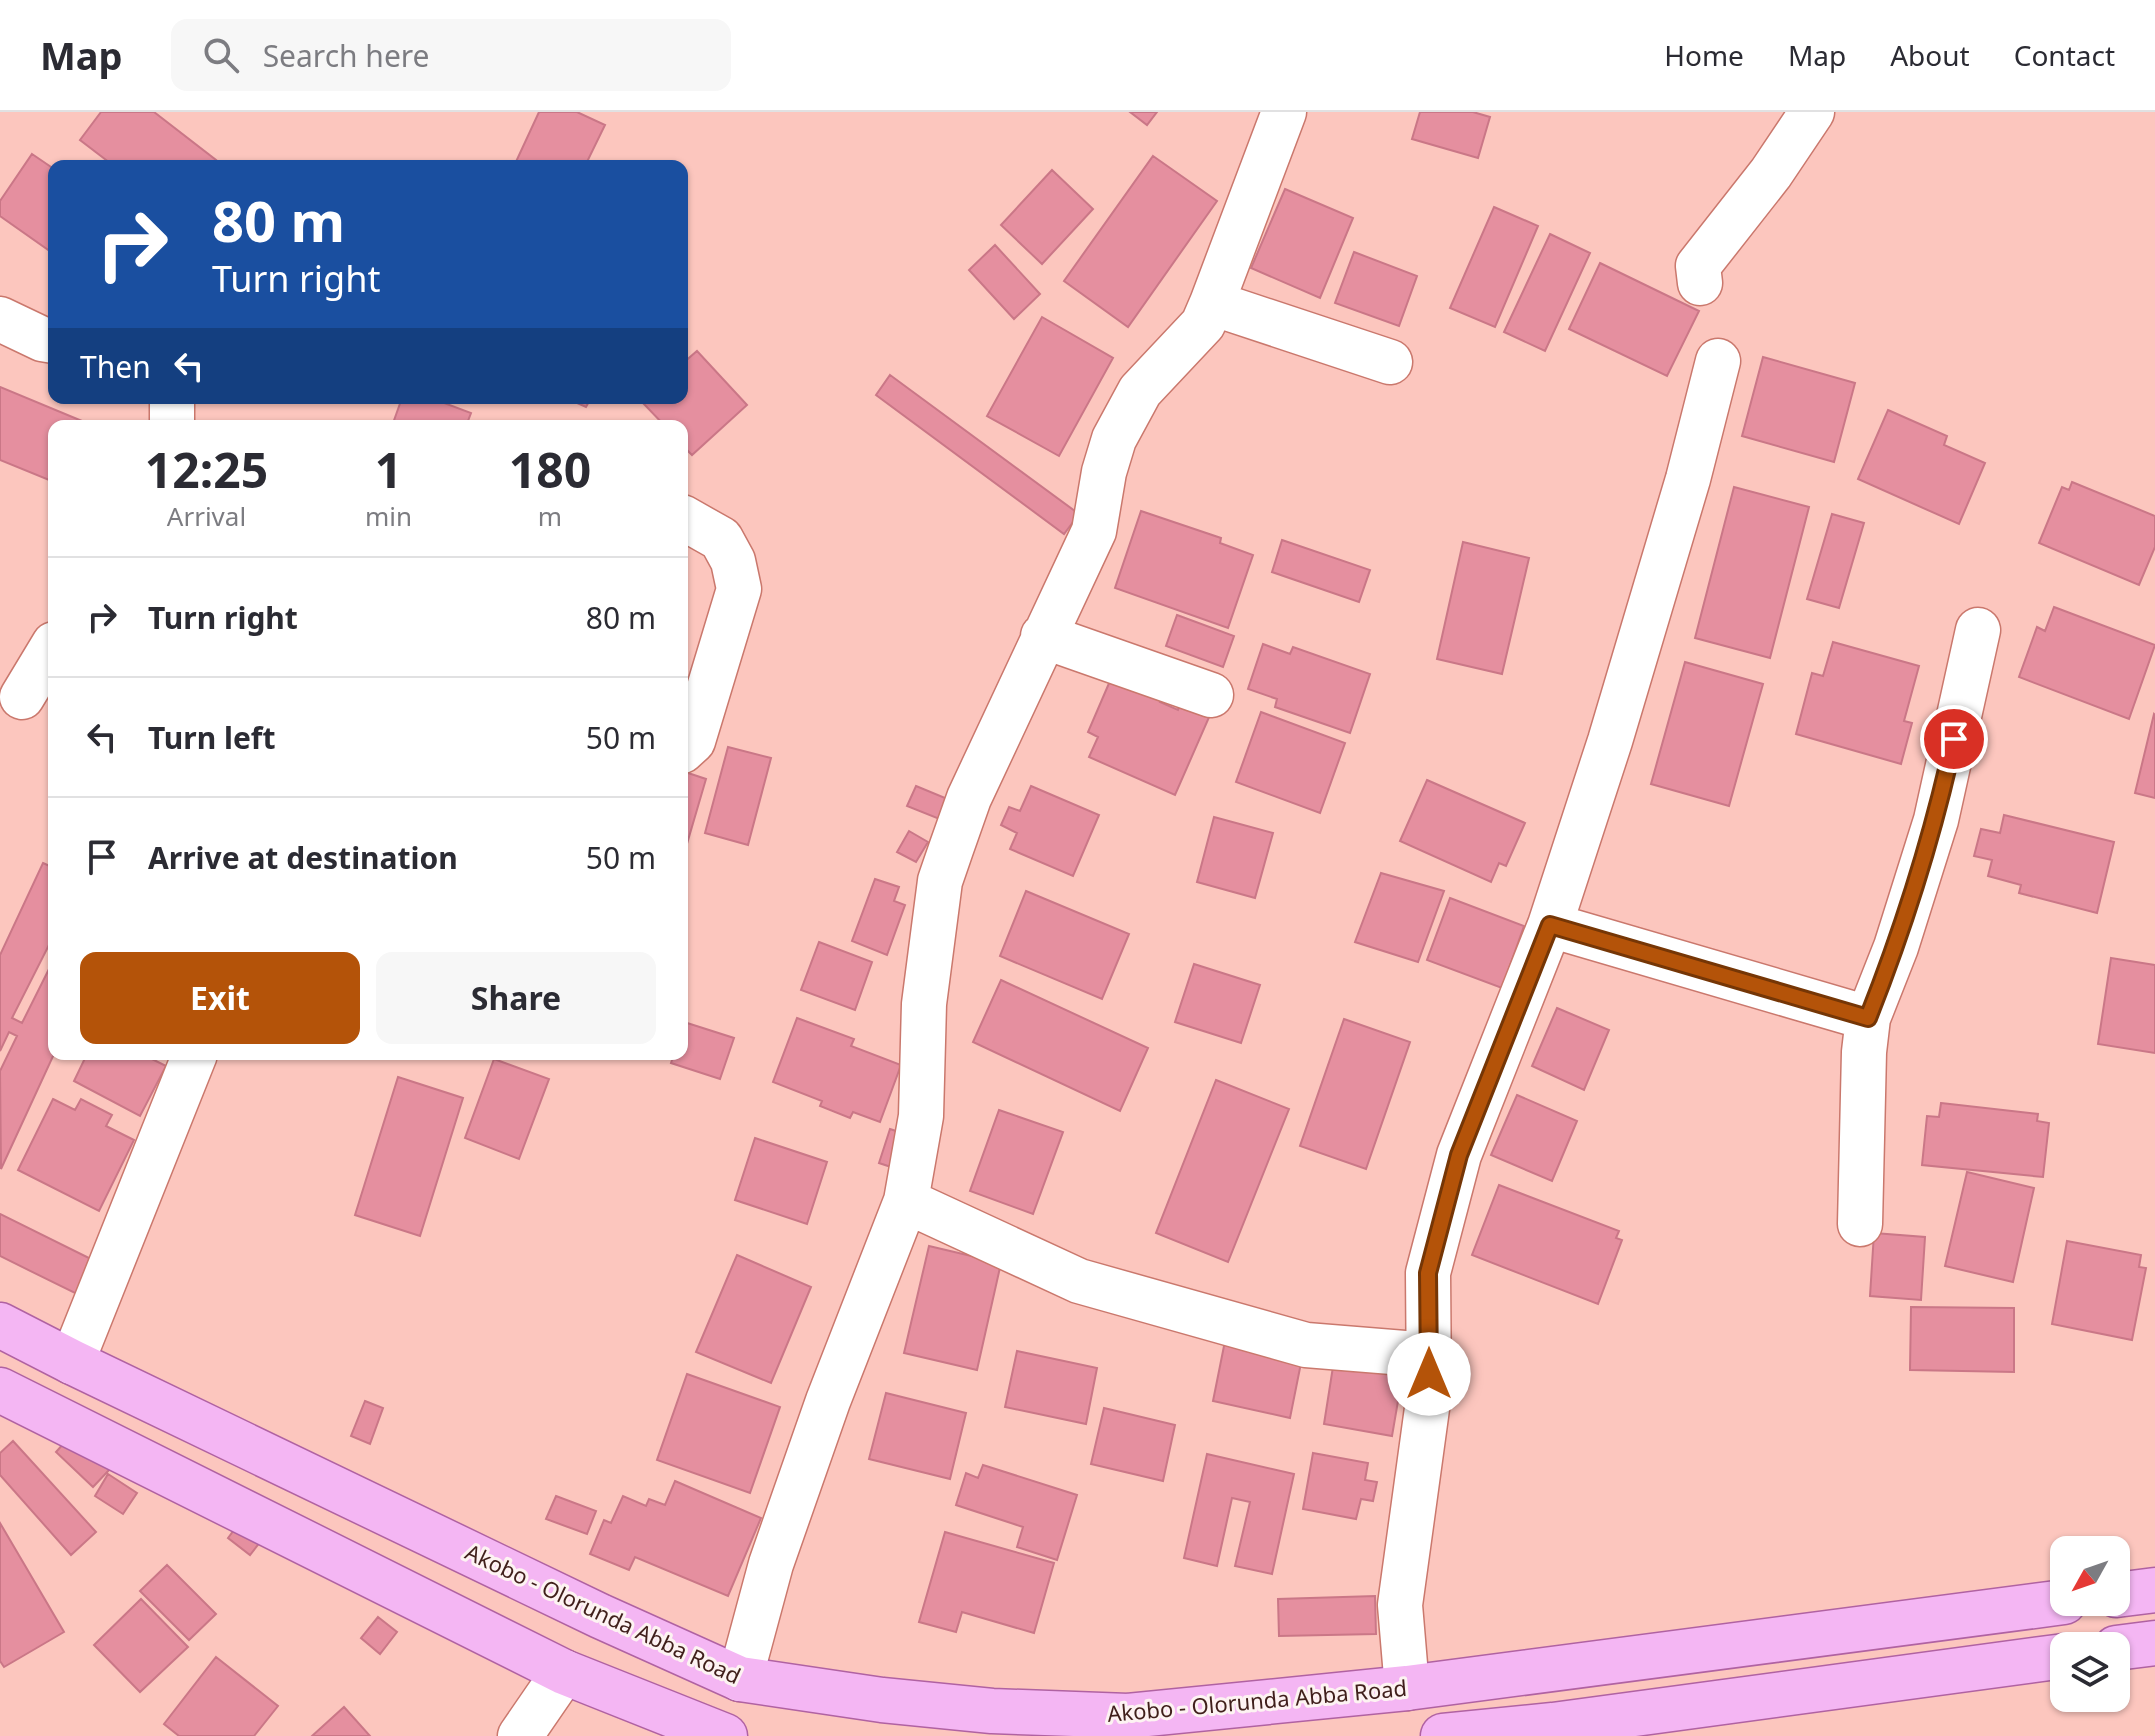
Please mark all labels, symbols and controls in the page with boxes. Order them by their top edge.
search box [171,19,731,91]
text: Map [40,29,123,81]
icon: search [199,33,243,77]
text: Search here [263,35,430,76]
text: Home [1664,36,1744,74]
text: Map [1788,36,1846,74]
text: About [1890,36,1970,74]
text: Contact [2014,36,2115,74]
text: 80 m [212,182,345,258]
icon: right [80,192,184,296]
text: Turn right [212,254,380,303]
icon: left [167,344,211,388]
text: Then [80,346,151,387]
text: 12:25 [145,437,268,502]
text: 1 [375,437,402,502]
text: 180 [509,437,591,502]
text: Arrival [167,498,246,534]
text: min [365,498,412,534]
text: m [538,498,562,534]
icon: right [80,595,124,639]
text: Turn right [148,597,298,638]
text: 80 m [586,597,656,638]
pin [1920,705,1988,773]
icon: left [80,715,124,759]
text: Turn left [148,717,276,758]
text: 50 m [586,717,656,758]
icon: arrive [1932,717,1976,761]
icon: arrive [80,835,124,879]
text: Arrive at destination [148,837,458,878]
text: 50 m [586,837,656,878]
button: Exit [80,952,360,1044]
button: Share [376,952,656,1044]
position arrow [1387,1332,1471,1416]
street label: Akobo - Olorunda Abba Road [461,1536,746,1690]
north arrow [2050,1536,2130,1616]
map controls [2050,1536,2130,1712]
button: layers [2050,1632,2130,1712]
street label: Akobo - Olorunda Abba Road [1106,1672,1408,1728]

